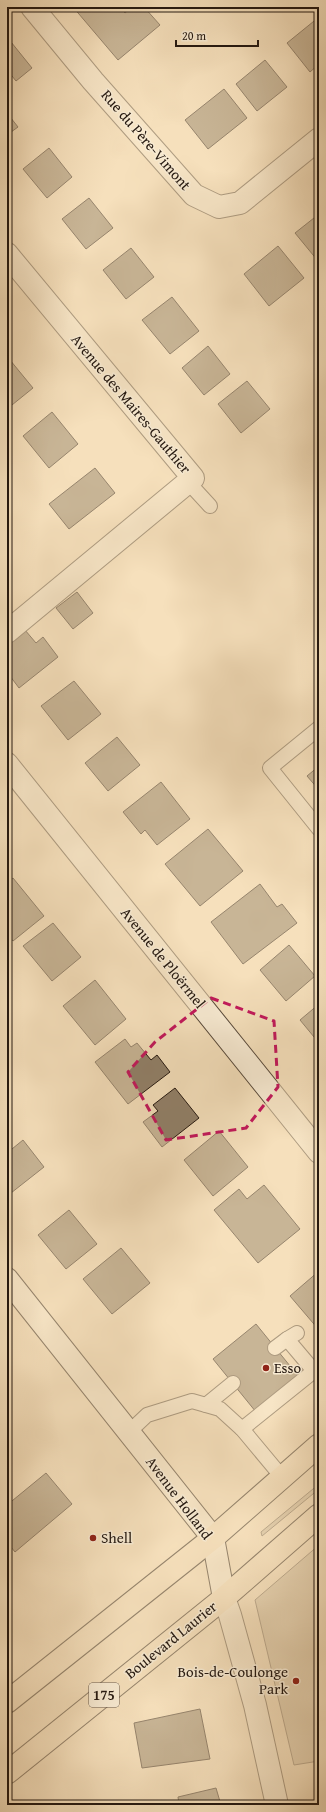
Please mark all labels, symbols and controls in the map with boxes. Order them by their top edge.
scale bar [176,22,258,48]
text: 20 m [182,27,206,44]
street label: Rue du Père-Vimont [97,85,197,195]
street label: Avenue des Maires-Gauthier [67,329,196,478]
street label: Avenue de Ploërmel [116,903,211,1013]
place label: Esso [274,1357,301,1378]
marker: Esso [261,1363,271,1373]
street label: Avenue Holland [141,1452,218,1544]
place label: Shell [101,1527,132,1548]
marker: Shell [88,1533,98,1543]
street label: Boulevard Laurier [120,1596,221,1683]
place label: Bois-de-Coulonge Park [178,1661,288,1699]
marker: Bois-de-Coulonge Park [291,1676,301,1686]
road number: 175 [89,1683,119,1707]

